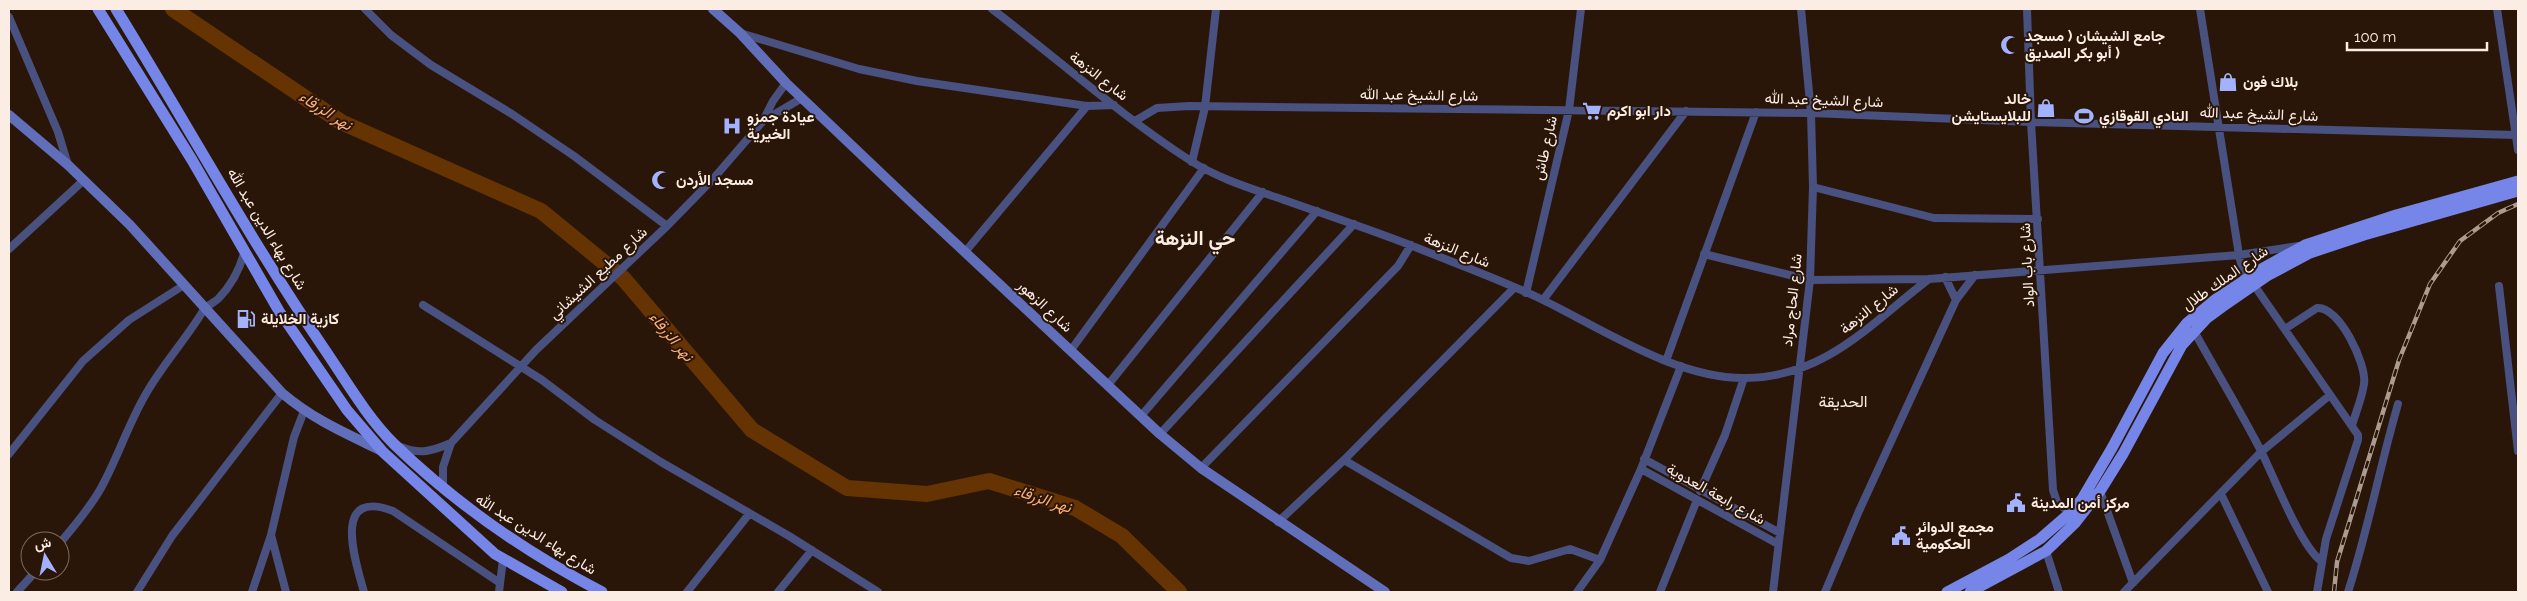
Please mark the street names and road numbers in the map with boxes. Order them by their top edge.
street label: شارع النزهة [1065,47,1132,106]
street label: شارع الشيخ عبد الله [1360,85,1479,107]
street label: شارع الشيخ عبد الله [1764,89,1884,113]
street label: شارع الشيخ عبد الله [2199,103,2319,127]
street label: شارع طاش [1529,114,1563,182]
street label: شارع بهاء الدين عبد الله [222,165,311,294]
street label: شارع باب الواد [2016,222,2040,308]
street label: شارع مطيع الشيشاني [545,223,654,326]
street label: شارع النزهة [1421,229,1493,273]
street label: شارع الملك طلال [2178,242,2273,316]
street label: شارع الحاج مراد [1778,253,1808,348]
street label: شارع الزهور [1012,275,1076,338]
street label: شارع النزهة [1836,280,1903,339]
street label: شارع رابعة العدوية [1663,460,1768,530]
street label: شارع بهاء الدين عبد الله [471,490,600,580]

